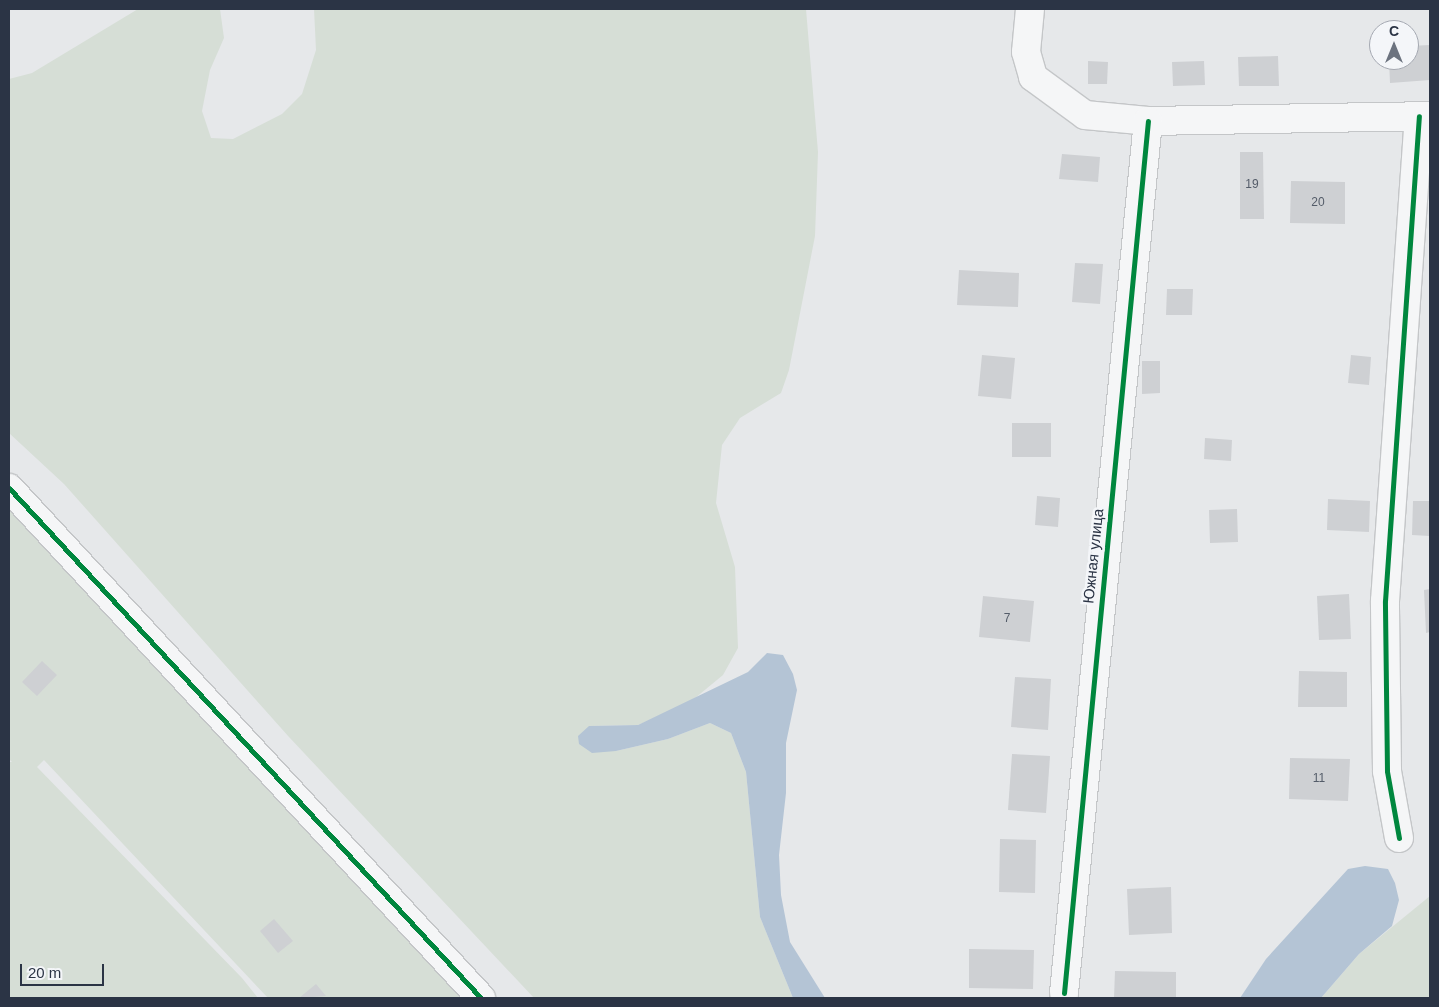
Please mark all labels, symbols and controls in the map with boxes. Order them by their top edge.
north arrow [1369,20,1419,70]
text: С [1389,23,1399,39]
house number: 19 [1245,178,1259,192]
house number: 20 [1311,196,1325,210]
street label: Южная улица [1079,508,1107,604]
house number: 7 [1004,612,1010,626]
house number: 11 [1313,772,1325,786]
scale bar [22,954,106,986]
text: 20 m [28,964,61,981]

